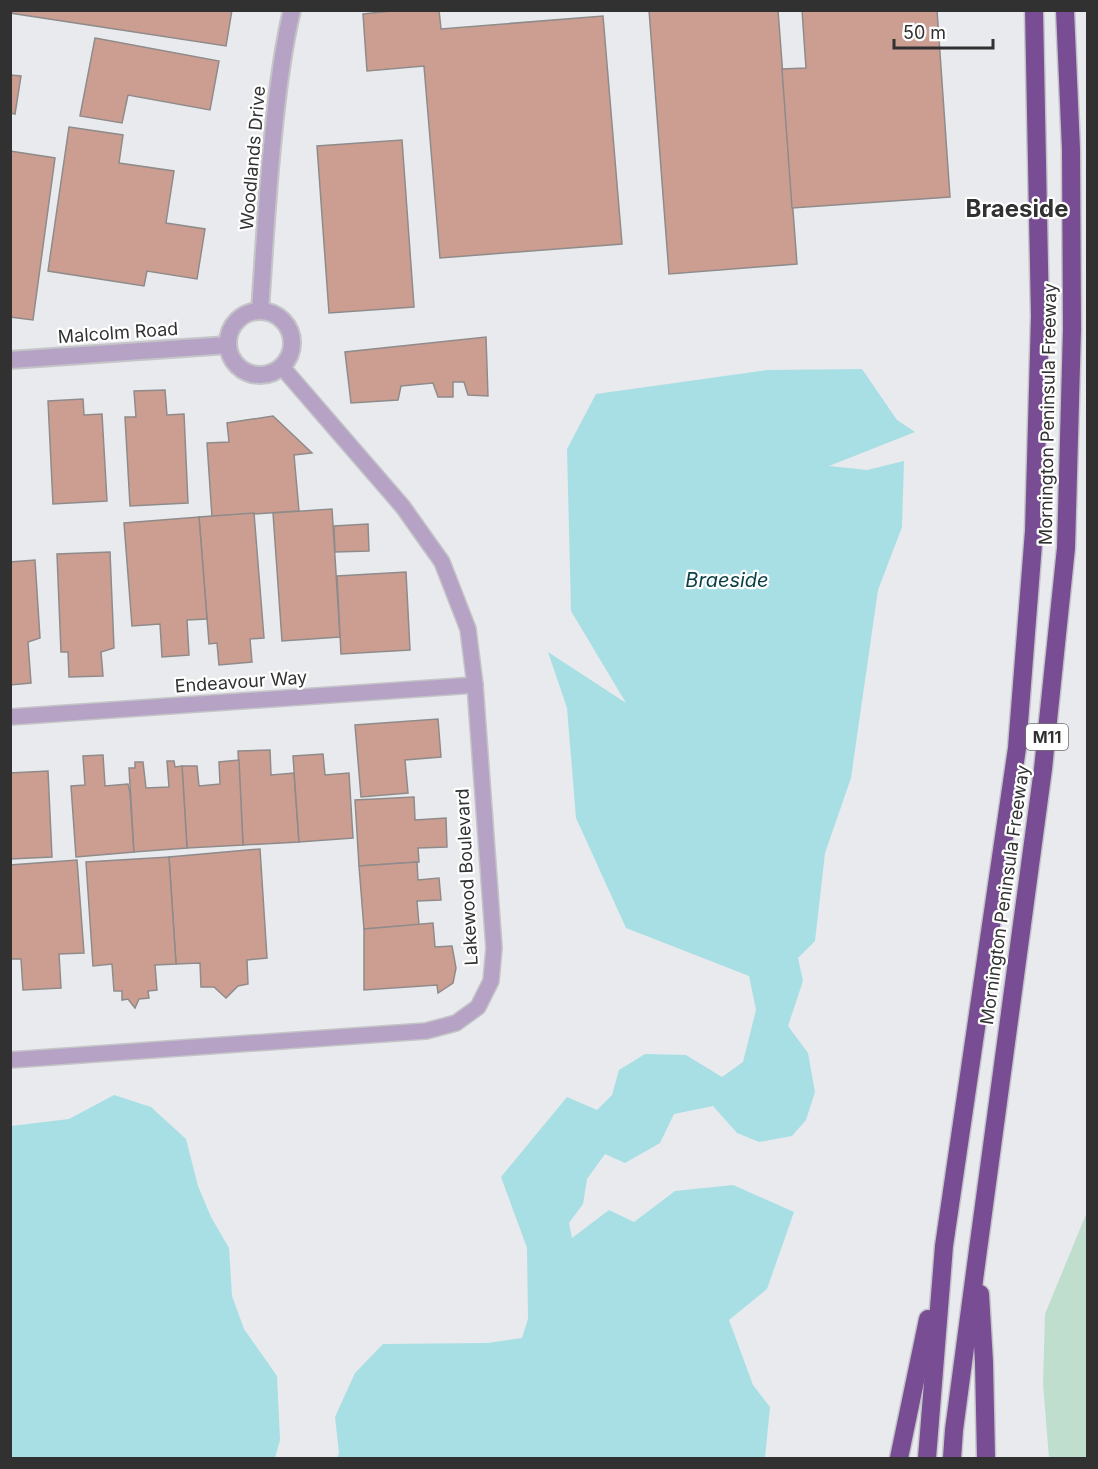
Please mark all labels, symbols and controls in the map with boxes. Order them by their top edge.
scale bar [894,12,993,50]
text: 50 m [903,22,946,43]
street label: Woodlands Drive [236,85,269,231]
district label: Braeside [966,194,1068,223]
street label: Mornington Peninsula Freeway [1035,283,1060,545]
street label: Malcolm Road [57,318,179,347]
water label: Braeside [685,568,769,592]
street label: Endeavour Way [174,666,308,697]
road number: M11 [1026,724,1068,750]
street label: Mornington Peninsula Freeway [976,764,1033,1026]
street label: Lakewood Boulevard [451,788,482,966]

